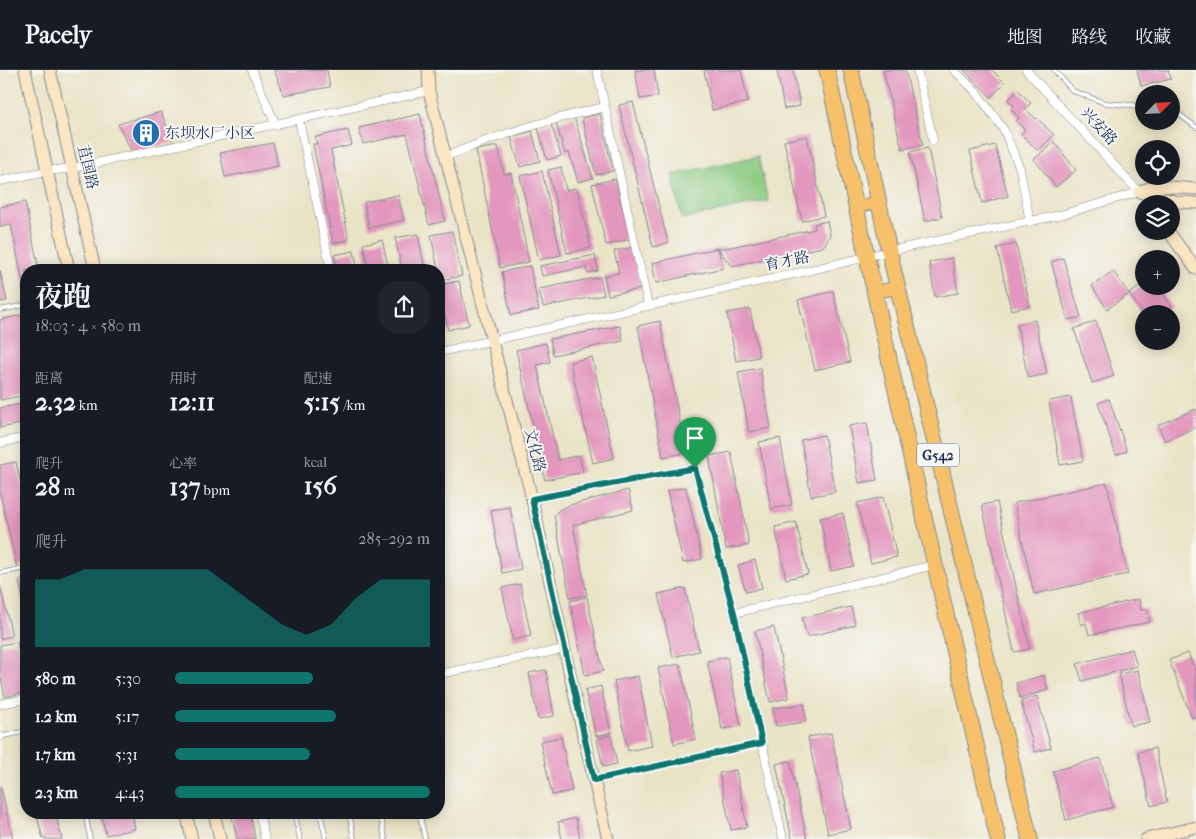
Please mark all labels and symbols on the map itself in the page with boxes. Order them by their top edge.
north arrow [1135,85,1180,130]
street label: 兴安路 [1077,103,1121,149]
building icon: 东坝水厂小区 [131,118,161,148]
place label: 东坝水厂小区 [165,124,255,142]
street label: 苴国路 [74,143,102,191]
street label: 育才路 [763,248,811,274]
pin [674,417,716,468]
street label: 文化路 [521,426,549,474]
road number: G542 [917,444,959,466]

